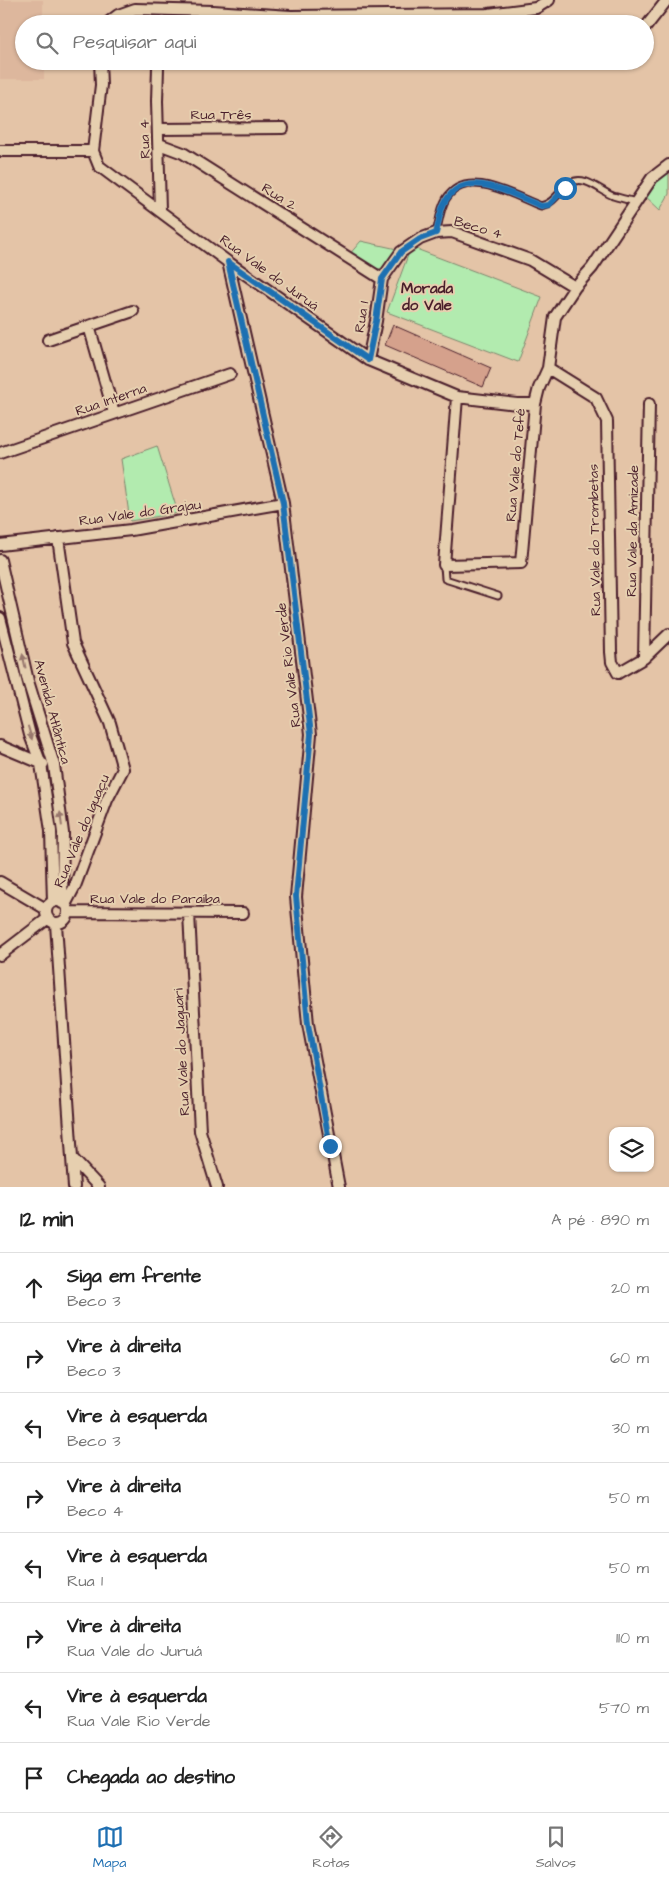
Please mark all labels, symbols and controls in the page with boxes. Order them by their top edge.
search box [15,15,654,70]
icon: search [33,29,61,57]
text: Pesquisar aqui [73,29,196,56]
street label: Rua Três [191,105,251,125]
street label: Rua 4 [134,119,156,159]
route start [554,177,577,200]
street label: Rua 2 [258,178,300,216]
street label: Beco 4 [451,212,505,245]
street label: Rua Vale do Juruá [215,230,323,316]
district label: Morada do Vale [401,278,453,316]
street label: Rua 1 [350,300,374,334]
street label: Rua Interna [73,378,149,422]
street label: Rua Vale do Tefé [501,407,531,523]
street label: Rua Vale do Trombetas [584,464,606,616]
street label: Rua Vale da Amizade [622,465,644,597]
street label: Rua Vale do Grajau [78,495,202,531]
street label: Rua Vale Rio Verde [271,601,307,729]
one-way arrow [20,654,28,669]
street label: Avenida Atlântica [28,657,76,767]
one-way arrow [27,726,34,741]
street label: Rua Vale do Iguaçu [49,771,115,891]
one-way arrow [57,811,65,827]
street label: Rua Vale do Paraíba [90,889,220,909]
street label: Rua Vale do Jaguari [169,988,195,1116]
map controls [609,1127,654,1172]
button: layers [609,1127,654,1172]
route end [319,1135,342,1158]
text: 12 min [20,1205,73,1234]
text: A pé · 890 m [551,1209,649,1231]
text: Siga em frente [67,1263,201,1290]
icon: ahead [20,1274,48,1302]
text: 20 m [611,1277,649,1299]
text: Beco 3 [67,1290,121,1312]
text: Vire à direita [67,1333,181,1360]
icon: right [20,1344,48,1372]
text: 60 m [610,1347,649,1369]
text: Beco 3 [67,1360,121,1382]
text: Vire à esquerda [67,1403,207,1430]
icon: left [20,1414,48,1442]
text: 30 m [612,1417,649,1439]
text: Beco 3 [67,1430,121,1452]
text: Vire à direita [67,1473,181,1500]
icon: right [20,1484,48,1512]
text: 50 m [609,1487,649,1509]
text: Beco 4 [67,1500,123,1522]
text: Vire à esquerda [67,1543,207,1570]
icon: left [20,1554,48,1582]
text: 50 m [609,1557,649,1579]
text: Rua 1 [67,1570,103,1592]
text: Vire à direita [67,1613,181,1640]
icon: right [20,1624,48,1652]
text: 110 m [616,1627,649,1649]
text: Rua Vale do Juruá [67,1640,202,1662]
text: Vire à esquerda [67,1683,207,1710]
icon: left [20,1694,48,1722]
text: 570 m [599,1697,649,1719]
text: Rua Vale Rio Verde [67,1710,210,1732]
icon: arrive [20,1764,48,1792]
text: Chegada ao destino [67,1764,235,1791]
tab: Mapa [93,1823,126,1873]
tab: Rotas [312,1823,350,1873]
tab: Salvos [536,1823,576,1873]

